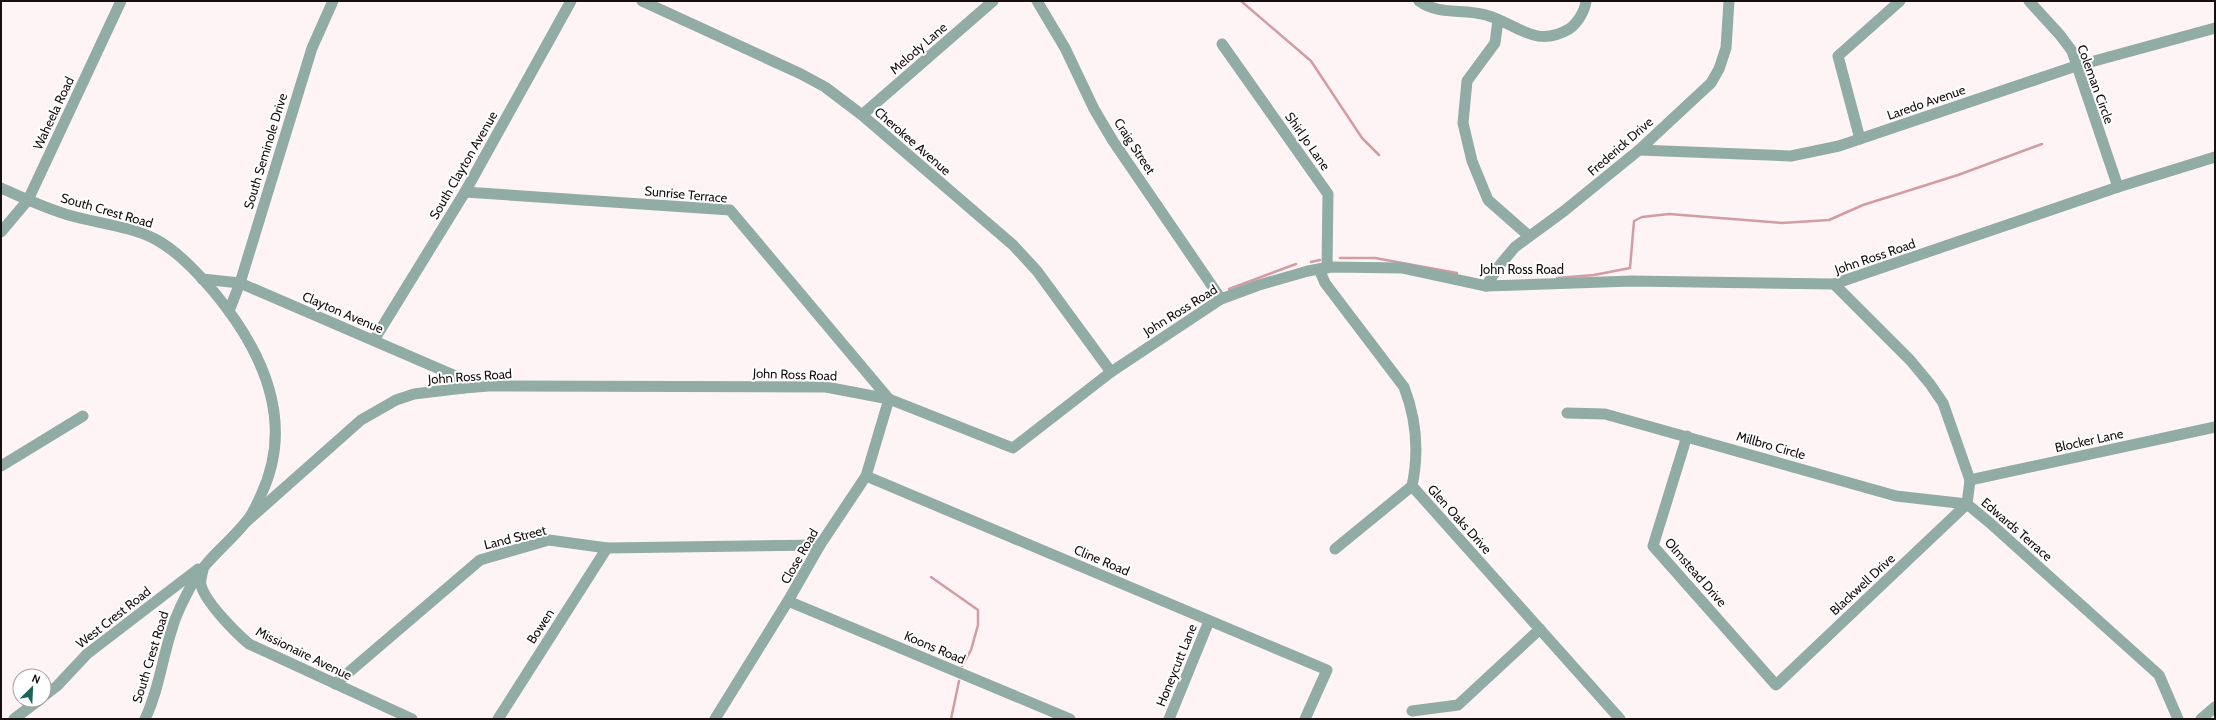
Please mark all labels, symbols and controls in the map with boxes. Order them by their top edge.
street label: Melody Lane [886,19,950,77]
street label: Coleman Circle [2074,42,2118,126]
street label: Waheela Road [29,74,77,152]
street label: Laredo Avenue [1885,81,1968,123]
street label: South Seminole Drive [240,91,290,211]
street label: Cherokee Avenue [872,104,955,179]
street label: South Clayton Avenue [425,108,501,222]
street label: Shirl Jo Lane [1282,109,1334,173]
street label: Frederick Drive [1584,113,1656,179]
street label: Craig Street [1111,115,1159,178]
street label: Sunrise Terrace [644,182,728,206]
street label: South Crest Road [59,189,155,231]
street label: John Ross Road [1832,235,1917,278]
street label: John Ross Road [1479,261,1564,277]
street label: John Ross Road [1139,281,1220,340]
street label: Clayton Avenue [300,288,386,336]
street label: John Ross Road [426,365,513,387]
street label: John Ross Road [752,365,837,383]
street label: Blocker Lane [2053,425,2125,455]
street label: Millbro Circle [1735,427,1808,463]
street label: Glen Oaks Drive [1425,481,1496,557]
street label: Edwards Terrace [1978,494,2056,564]
street label: Land Street [482,521,548,552]
street label: Close Road [777,525,821,587]
street label: Olmstead Drive [1662,534,1731,610]
street label: Cline Road [1072,541,1132,579]
street label: Blackwell Drive [1826,550,1898,618]
street label: West Crest Road [72,583,154,651]
street label: Bowen [523,606,557,646]
street label: South Crest Road [128,609,172,705]
street label: Honeycutt Lane [1152,621,1200,709]
street label: Missionaire Avenue [253,623,355,683]
street label: Koons Road [902,627,968,667]
north arrow [12,668,52,708]
text: N [30,671,42,687]

